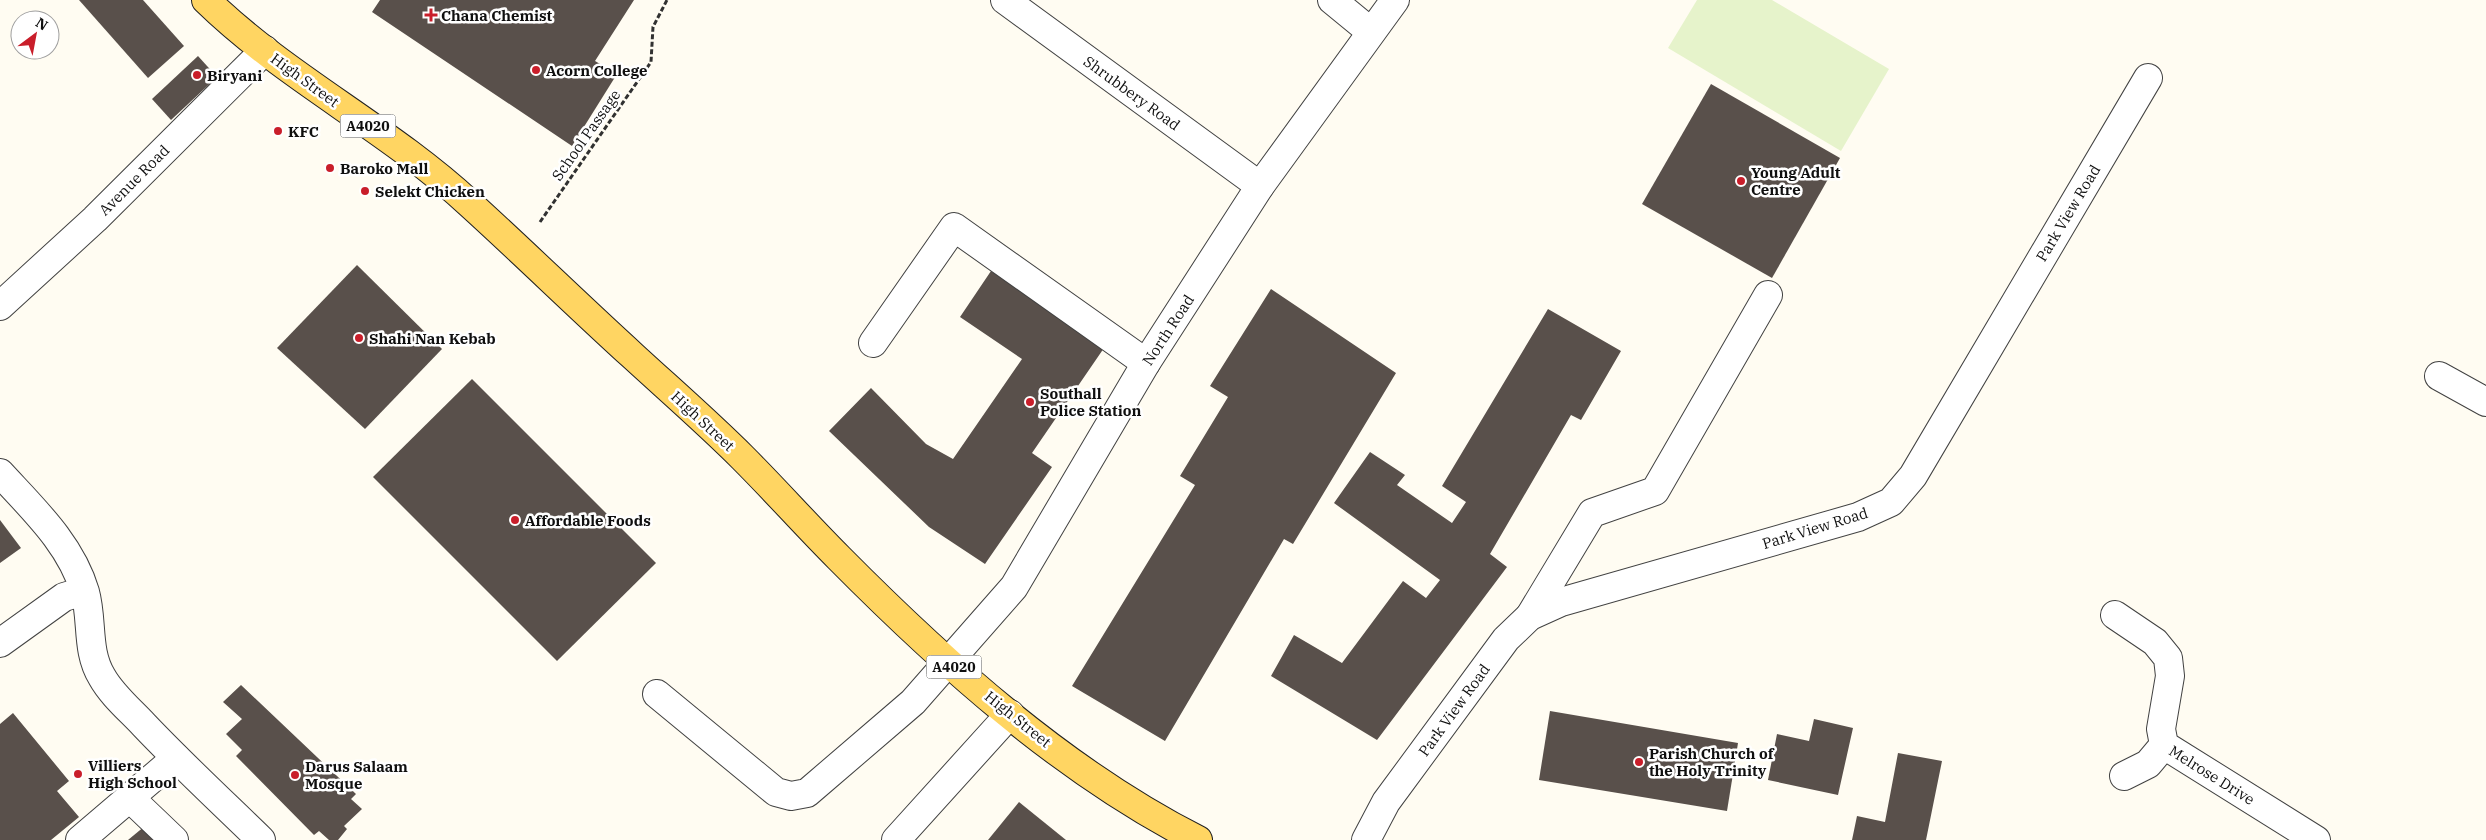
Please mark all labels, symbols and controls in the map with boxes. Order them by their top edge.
place label: Chana Chemist [441,6,553,25]
marker: Chana Chemist [425,9,437,21]
north arrow [10,10,60,60]
text: N [32,13,51,35]
street label: High Street [267,49,343,111]
street label: Shrubbery Road [1080,52,1184,134]
place label: Acorn College [546,61,647,80]
marker: Acorn College [530,64,542,76]
place label: Biryani [207,66,262,85]
marker: Biryani [191,69,203,81]
street label: School Passage [548,86,624,184]
road number: A4020 [340,114,396,138]
place label: KFC [288,122,319,141]
marker: KFC [272,125,284,137]
street label: Avenue Road [95,141,173,219]
place label: Baroko Mall [340,159,428,178]
street label: Park View Road [2032,161,2104,265]
marker: Baroko Mall [324,162,336,174]
place label: Young Adult Centre [1751,163,1841,199]
marker: Young Adult Centre [1735,175,1747,187]
place label: Selekt Chicken [375,182,485,201]
marker: Selekt Chicken [359,185,371,197]
street label: North Road [1138,291,1198,369]
place label: Shahi Nan Kebab [369,329,496,348]
marker: Shahi Nan Kebab [353,332,365,344]
place label: Southall Police Station [1040,384,1142,420]
street label: High Street [667,387,739,455]
marker: Southall Police Station [1024,396,1036,408]
street label: Park View Road [1760,503,1870,553]
place label: Affordable Foods [525,511,651,530]
marker: Affordable Foods [509,514,521,526]
road number: A4020 [926,656,982,679]
street label: Park View Road [1414,660,1494,760]
street label: High Street [981,687,1055,751]
street label: Melrose Drive [2166,741,2258,809]
place label: Parish Church of the Holy Trinity [1649,744,1775,780]
place label: Villiers High School [88,756,177,792]
marker: Parish Church of the Holy Trinity [1633,756,1645,768]
place label: Darus Salaam Mosque [305,757,408,793]
marker: Villiers High School [72,768,84,780]
marker: Darus Salaam Mosque [289,769,301,781]

